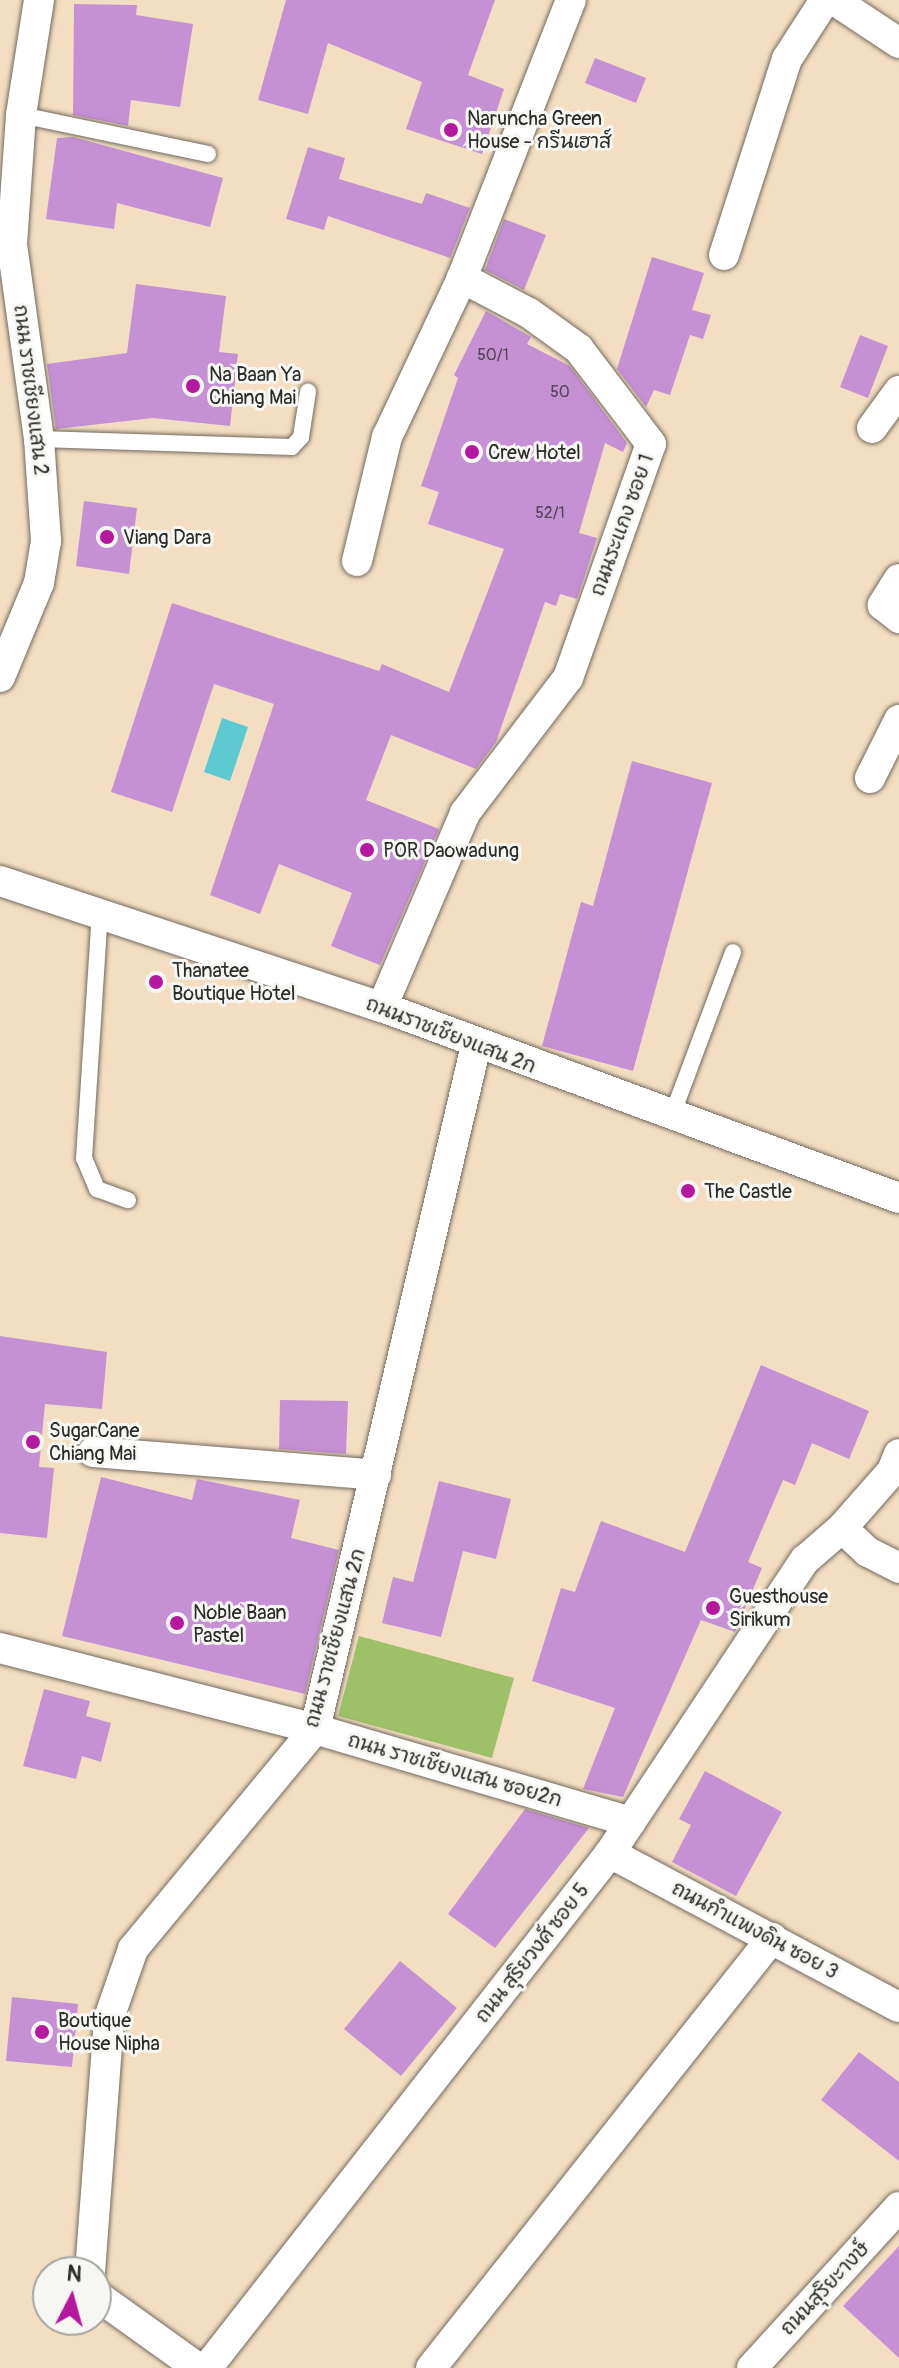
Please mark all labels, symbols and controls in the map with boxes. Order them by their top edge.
place label: Naruncha Green House - กรีนเฮาส์ [467,106,611,153]
marker: Naruncha Green House - กรีนเฮาส์ [442,121,460,139]
street label: ถนน ราชเชียงแสน 2 [9,303,53,477]
house number: 50/1 [477,345,509,365]
place label: Na Baan Ya Chiang Mai [209,362,301,409]
marker: Na Baan Ya Chiang Mai [184,377,202,395]
house number: 50 [550,382,570,402]
place label: Crew Hotel [488,440,581,464]
marker: Crew Hotel [463,443,481,461]
street label: ถนนระแกง ซอย 1 [585,451,659,599]
house number: 52/1 [535,503,565,523]
place label: Viang Dara [123,525,211,549]
marker: Viang Dara [98,528,116,546]
place label: POR Daowadung [383,838,519,862]
marker: POR Daowadung [358,841,376,859]
place label: Thanatee Boutique Hotel [172,958,295,1005]
marker: Thanatee Boutique Hotel [147,973,165,991]
street label: ถนนราชเชียงแสน 2ก [363,992,539,1078]
place label: The Castle [704,1179,792,1203]
marker: The Castle [679,1182,697,1200]
place label: SugarCane Chiang Mai [49,1418,139,1465]
marker: SugarCane Chiang Mai [24,1433,42,1451]
street label: ถนน ราชเชียงแสน 2ก [300,1546,370,1730]
place label: Guesthouse Sirikum [729,1584,828,1631]
marker: Guesthouse Sirikum [704,1599,722,1617]
place label: Noble Baan Pastel [193,1600,287,1647]
marker: Noble Baan Pastel [168,1614,186,1632]
street label: ถนน ราชเชียงแสน ซอย2ก [345,1728,565,1812]
street label: ถนนกำแพงดิน ซอย 3 [668,1876,842,1984]
street label: ถนน สุริยวงศ์ ซอย 5 [470,1879,594,2027]
place label: Boutique House Nipha [58,2008,160,2055]
marker: Boutique House Nipha [33,2023,51,2041]
street label: ถนนสุริยะางษ์ [775,2236,875,2340]
north arrow [32,2256,112,2336]
text: N [65,2259,83,2289]

